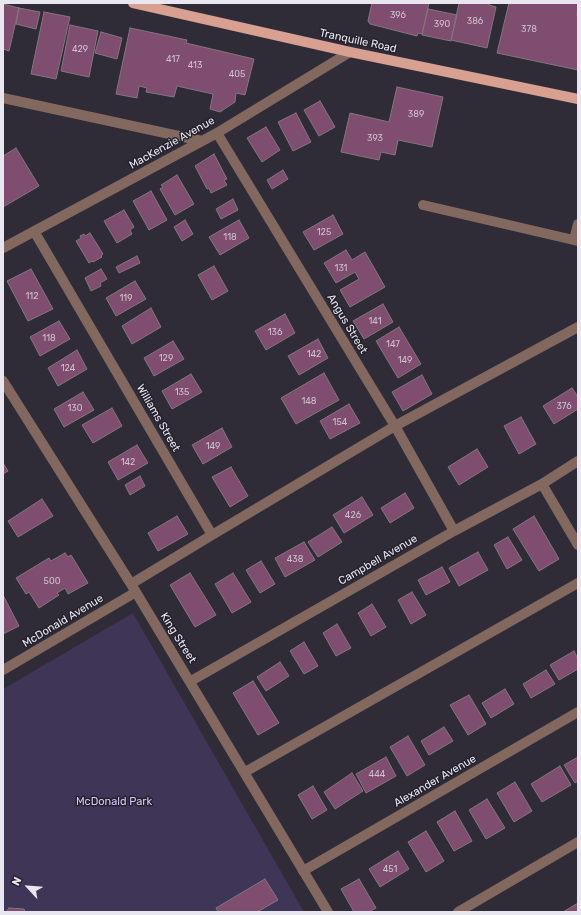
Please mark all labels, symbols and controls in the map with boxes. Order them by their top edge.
house number: 396 [390,10,406,20]
house number: 386 [467,16,483,26]
house number: 390 [434,19,450,29]
house number: 378 [521,24,537,34]
street label: Tranquille Road [318,26,398,56]
house number: 429 [72,44,88,54]
house number: 417 [166,54,180,64]
house number: 413 [188,60,202,70]
house number: 405 [229,69,245,79]
house number: 389 [408,109,424,119]
street label: MacKenzie Avenue [127,114,217,172]
house number: 393 [367,133,383,143]
house number: 125 [317,227,331,237]
house number: 118 [223,232,237,242]
house number: 131 [335,263,347,273]
house number: 112 [26,291,38,301]
street label: Angus Street [324,292,370,356]
house number: 119 [119,293,133,303]
house number: 141 [368,316,382,326]
house number: 136 [268,327,282,337]
house number: 118 [42,333,56,343]
house number: 147 [386,339,400,349]
house number: 142 [307,349,321,359]
house number: 129 [159,353,173,363]
house number: 149 [398,355,412,365]
house number: 124 [61,363,75,373]
street label: Williams Street [133,382,183,454]
house number: 135 [175,387,189,397]
house number: 148 [301,396,317,406]
house number: 376 [556,401,572,411]
house number: 130 [68,403,82,413]
house number: 154 [333,417,347,427]
house number: 149 [206,441,220,451]
house number: 142 [121,457,135,467]
house number: 426 [345,510,361,520]
street label: Campbell Avenue [336,532,420,588]
house number: 438 [287,554,303,564]
house number: 500 [44,576,60,586]
street label: McDonald Avenue [20,592,106,650]
street label: King Street [157,610,199,666]
street label: Alexander Avenue [392,752,478,810]
house number: 444 [369,769,385,779]
park label: McDonald Park [76,795,152,809]
house number: 451 [383,864,397,874]
north arrow [8,867,48,907]
text: N [9,875,24,888]

